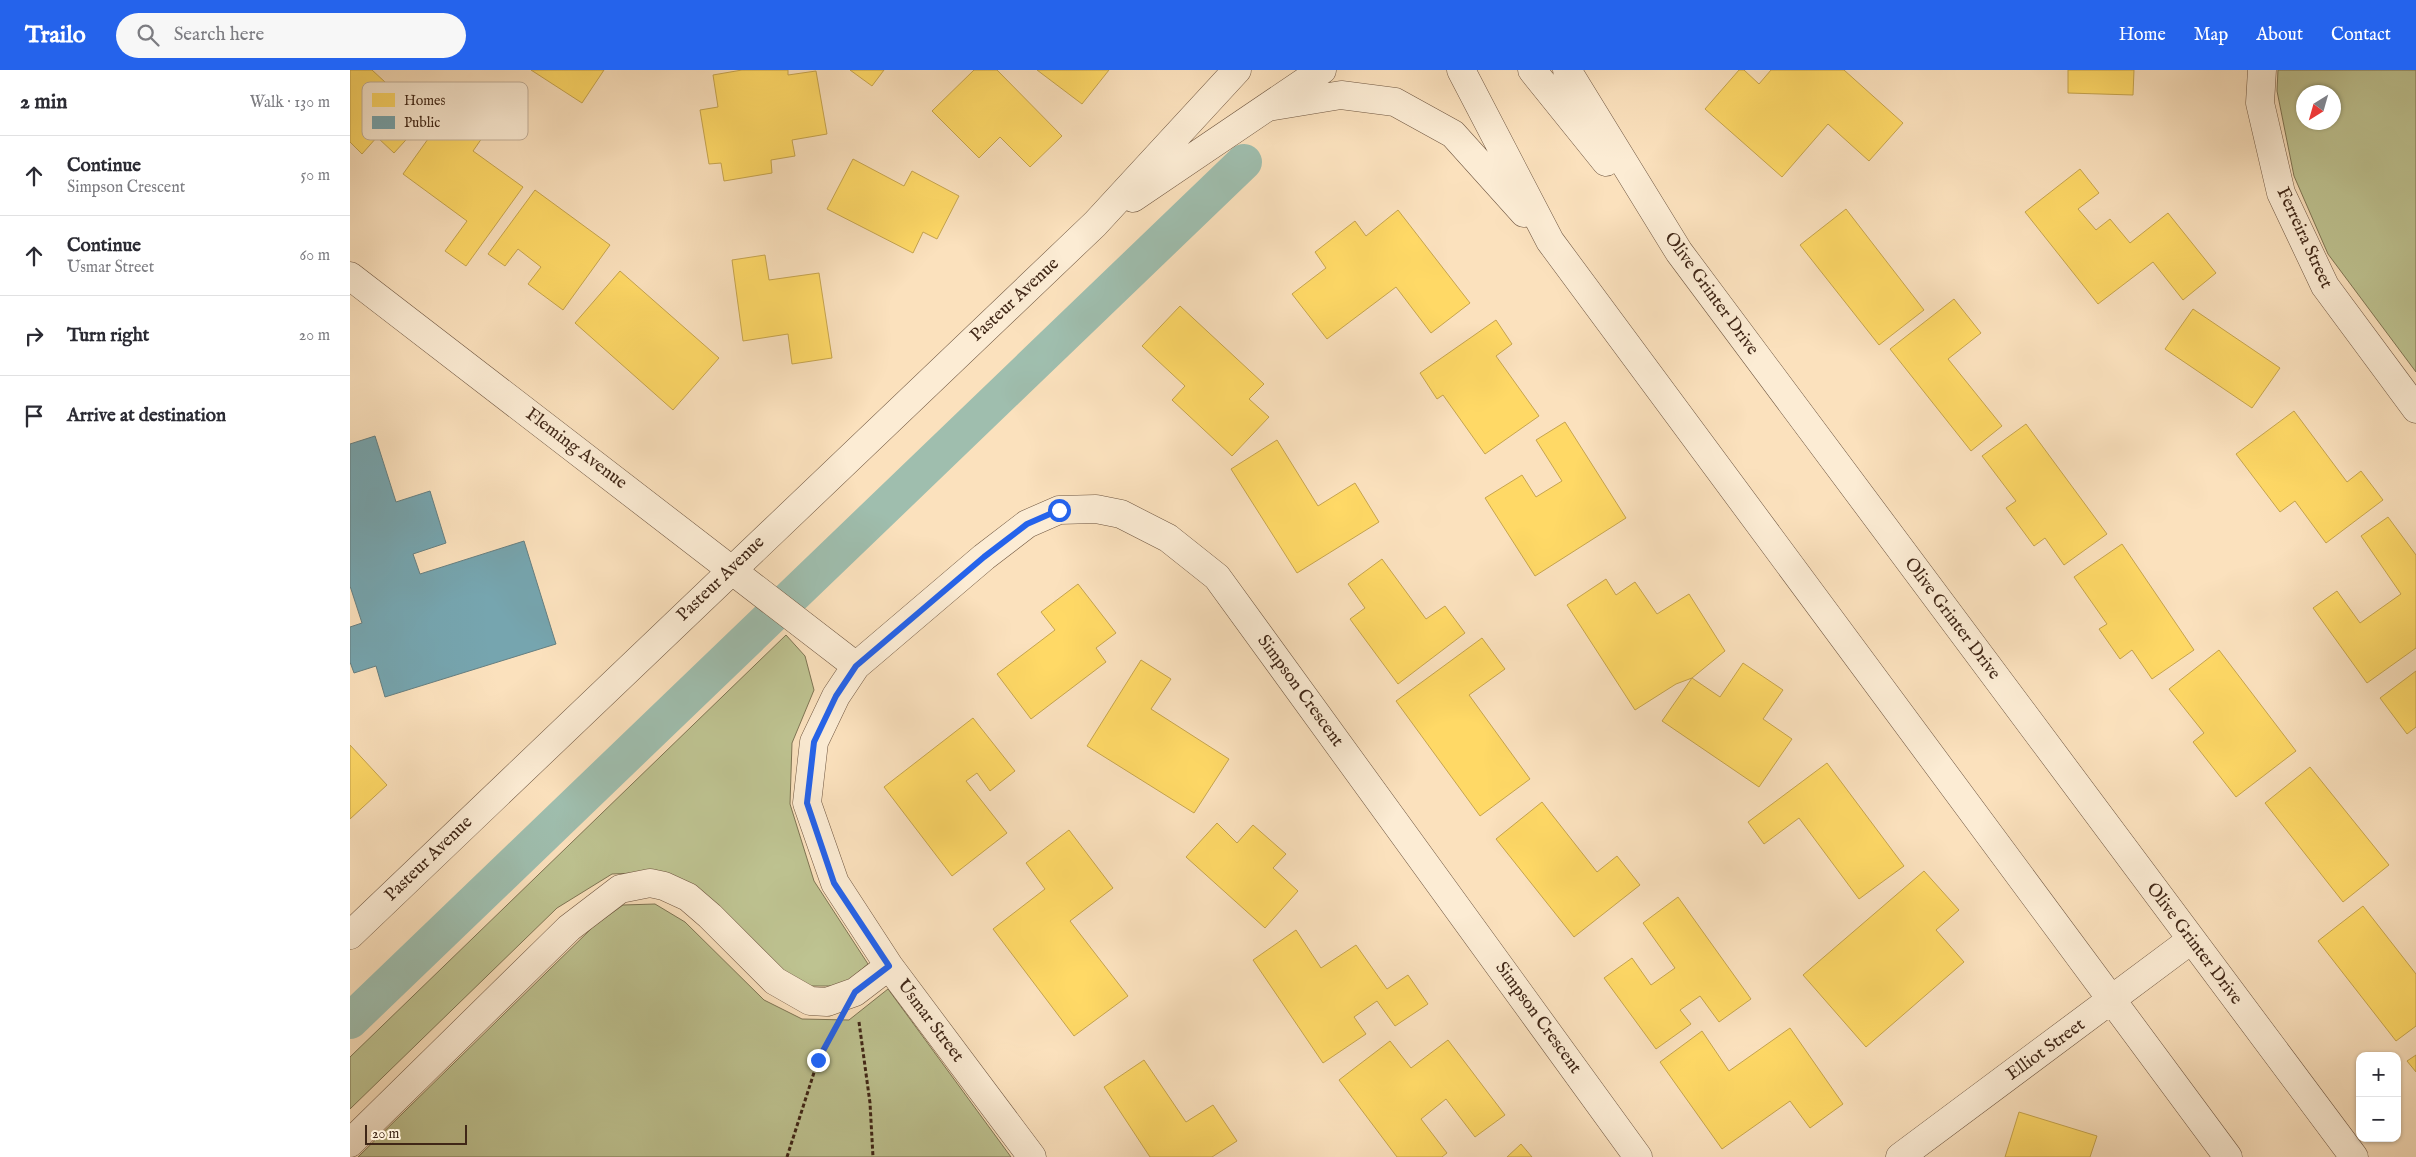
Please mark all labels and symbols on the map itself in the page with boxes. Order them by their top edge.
legend [362,82,528,140]
north arrow [2296,85,2341,130]
text: Homes [404,92,446,110]
text: Public [404,114,440,132]
street label: Ferreira Street [2271,184,2337,292]
street label: Olive Grinter Drive [1659,228,1763,360]
street label: Pasteur Avenue [966,253,1064,347]
street label: Fleming Avenue [521,403,631,495]
route start [1048,499,1071,522]
street label: Pasteur Avenue [672,531,770,627]
street label: Olive Grinter Drive [1899,553,2005,685]
street label: Simpson Crescent [1252,630,1348,752]
street label: Pasteur Avenue [380,811,478,907]
street label: Olive Grinter Drive [2141,878,2247,1010]
street label: Simpson Crescent [1490,957,1586,1079]
street label: Usmar Street [891,975,969,1067]
street label: Elliot Street [2002,1014,2090,1086]
route end [807,1049,830,1072]
scale bar [365,1122,468,1145]

